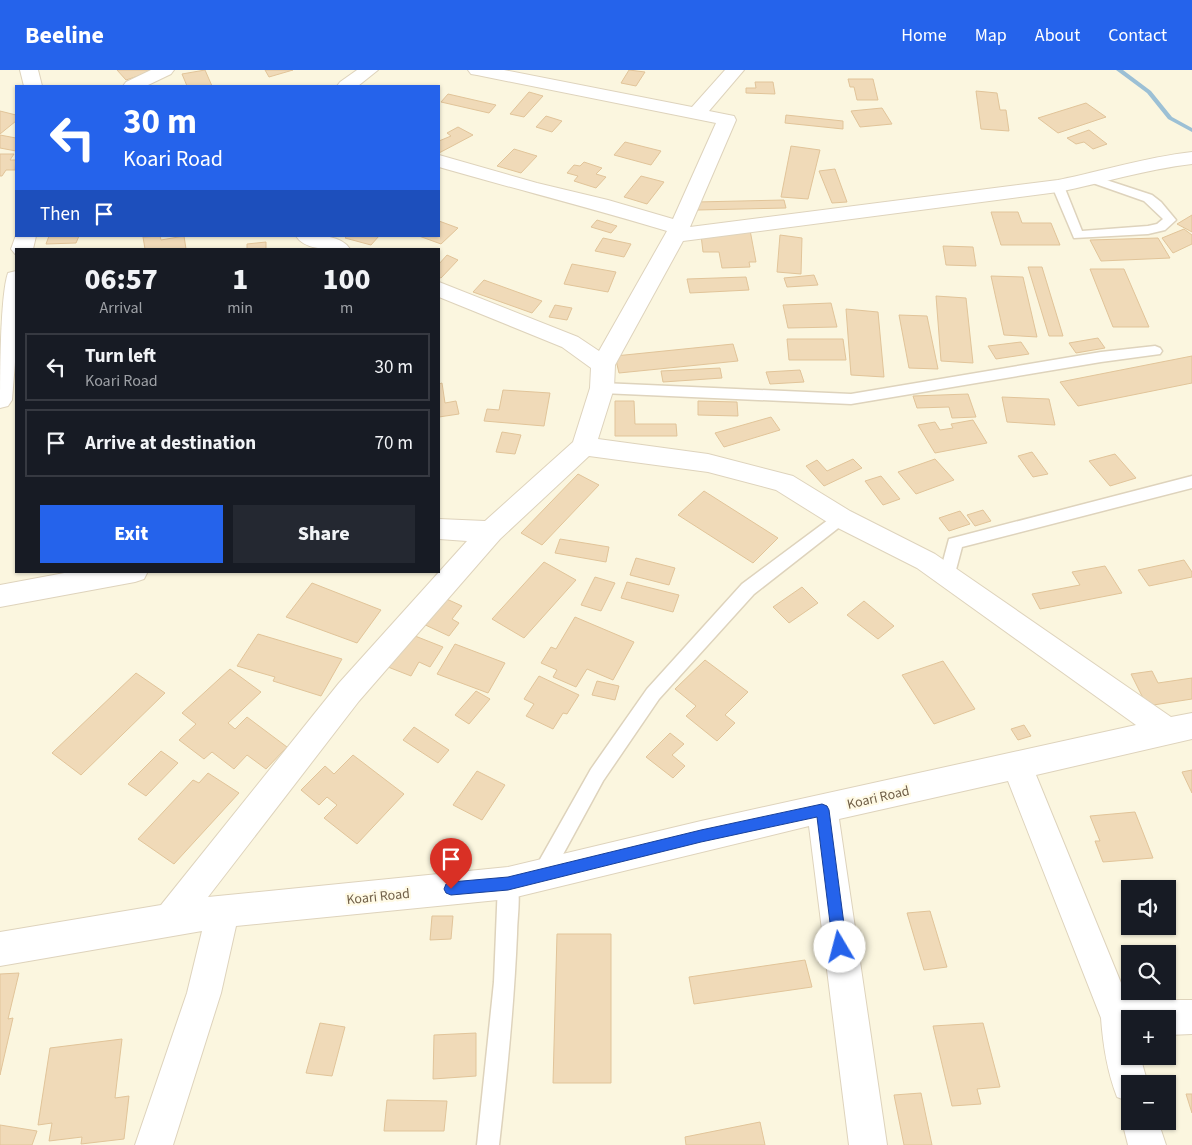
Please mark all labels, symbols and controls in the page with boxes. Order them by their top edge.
text: Beeline [25,18,104,53]
text: Home [901,23,947,48]
text: Map [975,23,1007,48]
text: About [1035,23,1080,48]
text: Contact [1108,23,1167,48]
text: 30 m [123,97,197,147]
icon: left [40,105,105,170]
text: Koari Road [123,143,223,175]
icon: arrive [90,200,118,228]
text: Then [40,201,80,228]
text: 06:57 [84,258,158,301]
text: 1 [232,258,248,301]
text: 100 [323,258,371,301]
text: Arrival [100,297,143,319]
text: min [227,297,253,319]
text: m [340,297,353,319]
text: Turn left [85,343,156,370]
icon: left [42,353,70,381]
text: 30 m [375,354,413,381]
text: Koari Road [85,370,158,392]
icon: arrive [42,429,70,457]
text: Arrive at destination [85,430,256,457]
text: 70 m [375,430,413,457]
button: Exit [40,505,223,563]
button: Share [233,505,415,563]
street label: Koari Road [845,781,911,815]
pin [430,838,472,889]
icon: arrive [437,845,465,873]
map controls [1121,880,1176,1130]
button: sound [1121,880,1176,935]
street label: Koari Road [345,884,411,910]
position arrow [813,920,865,972]
button: search [1121,945,1176,1000]
button: + [1121,1010,1176,1065]
button: − [1121,1075,1176,1130]

